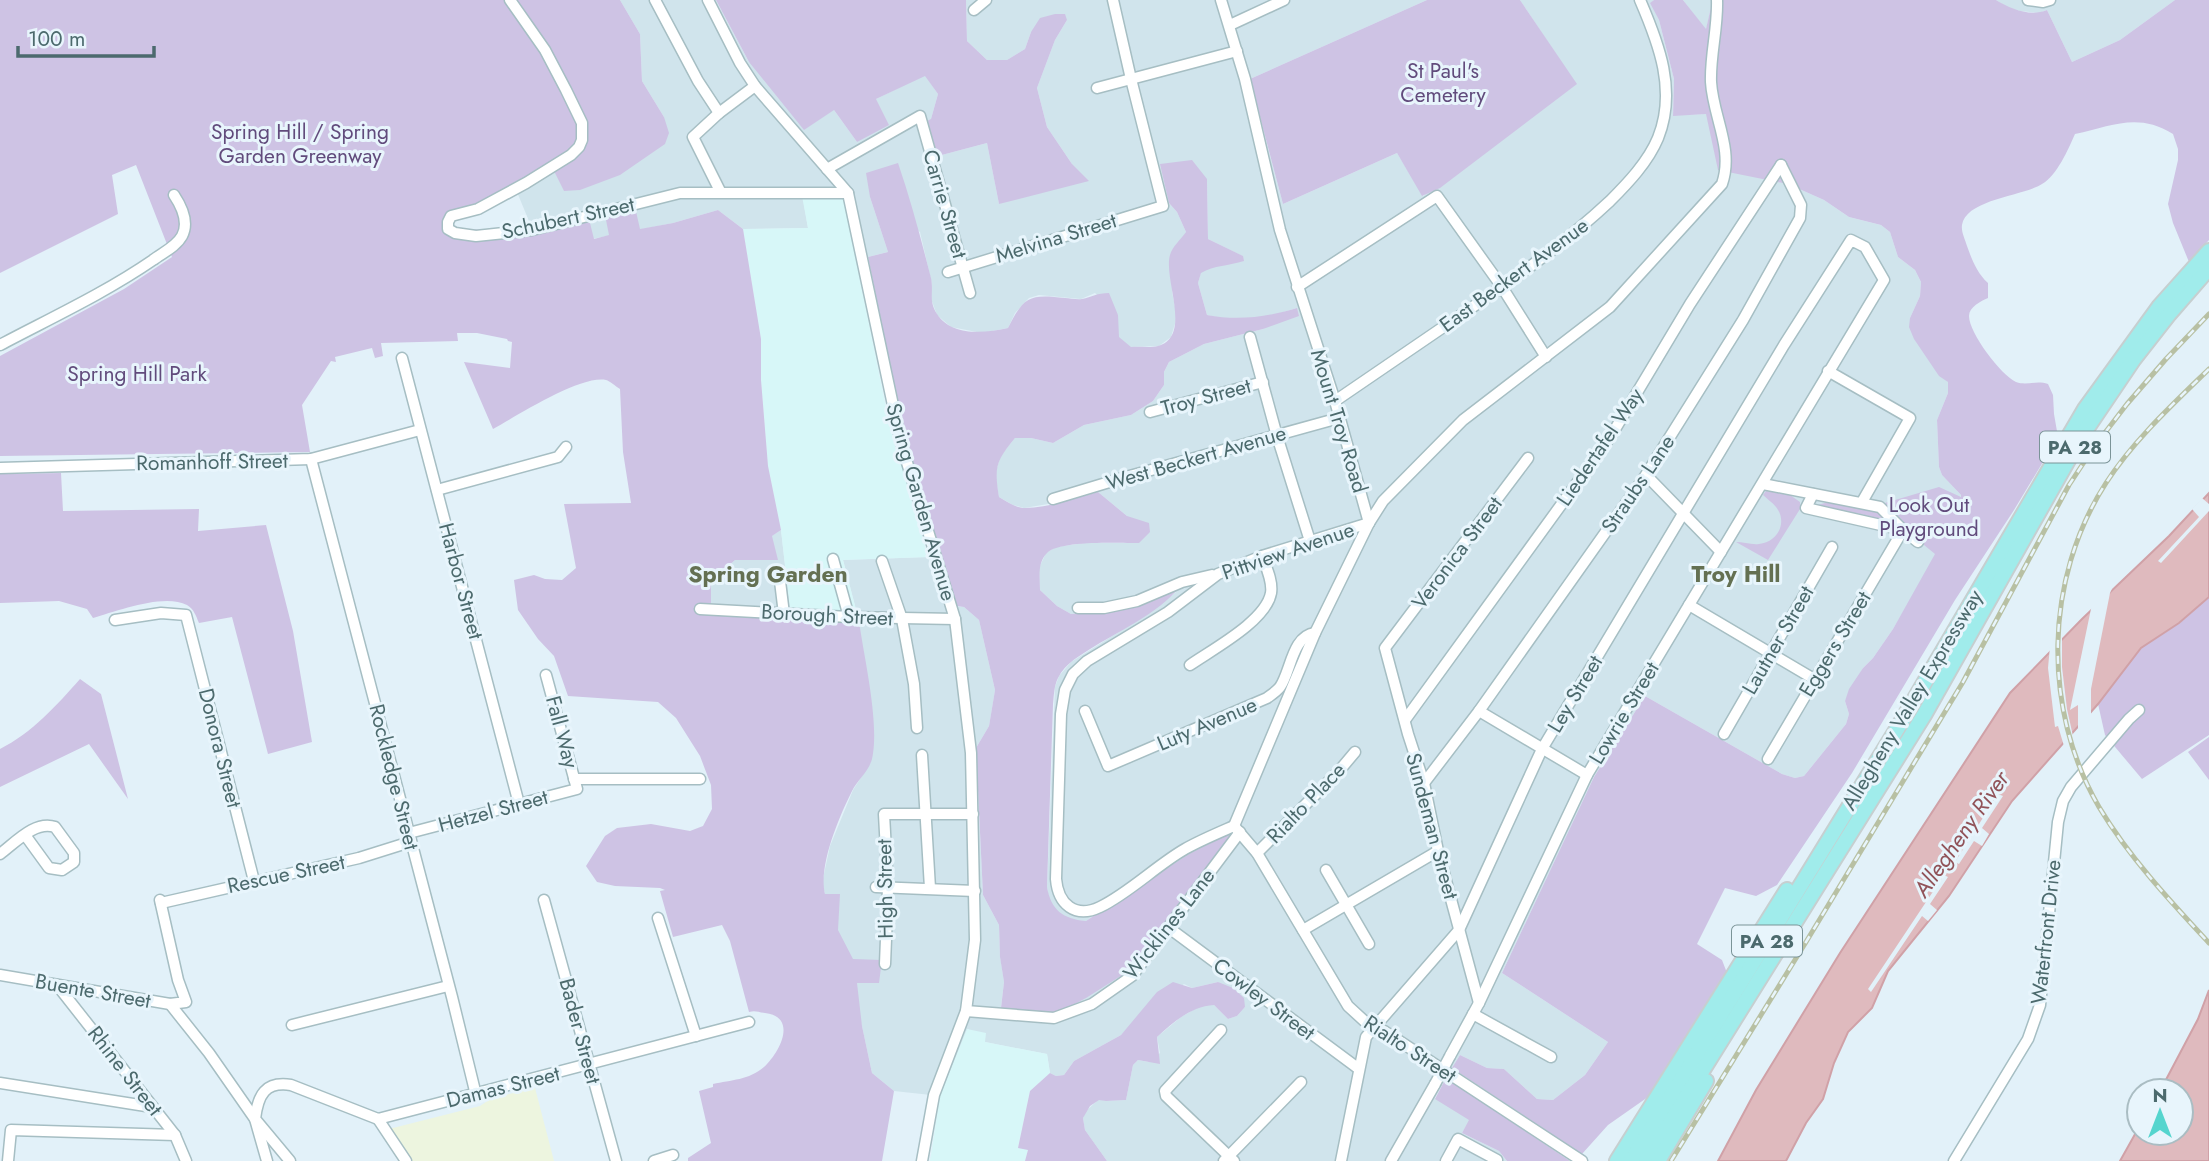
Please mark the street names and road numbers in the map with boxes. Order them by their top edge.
street label: Carrie Street [915,146,975,262]
street label: Schubert Street [499,189,637,247]
street label: Melvina Street [992,205,1120,271]
street label: East Beckert Avenue [1433,211,1595,339]
street label: Mount Troy Road [1303,345,1375,497]
street label: Troy Street [1158,371,1254,423]
street label: Liedertafel Way [1549,381,1651,512]
street label: Spring Garden Avenue [878,400,964,605]
street label: West Beckert Avenue [1102,418,1290,498]
street label: Straubs Lane [1594,429,1682,539]
road number: PA 28 [2040,432,2110,462]
street label: Romanhoff Street [136,446,288,478]
street label: Veronica Street [1405,490,1509,616]
street label: Pittview Avenue [1218,514,1358,588]
street label: Harbor Street [431,519,491,643]
street label: Lautner Street [1735,580,1821,700]
street label: Allegheny Valley Expressway [1834,583,1990,816]
street label: Eggers Street [1792,586,1878,702]
street label: Borough Street [760,597,894,633]
street label: Ley Street [1540,650,1610,738]
street label: Lowrie Street [1582,656,1666,770]
street label: Donora Street [191,685,249,811]
street label: Luty Avenue [1152,689,1262,759]
street label: Fall Way [538,692,586,772]
street label: Rockledge Street [361,701,427,853]
street label: Sundeman Street [1398,750,1466,902]
street label: Rialto Place [1260,756,1352,850]
street label: Hetzel Street [435,782,551,840]
street label: High Street [869,839,901,939]
street label: Rescue Street [225,847,347,901]
street label: Waterfront Drive [2023,858,2069,1006]
street label: Wicklines Lane [1116,862,1222,986]
road number: PA 28 [1732,925,1802,956]
street label: Cowley Street [1207,951,1321,1047]
street label: Buente Street [33,966,153,1016]
street label: Bader Street [552,975,608,1087]
street label: Rialto Street [1358,1008,1462,1090]
street label: Rhine Street [80,1020,170,1122]
street label: Damas Street [443,1058,563,1116]

